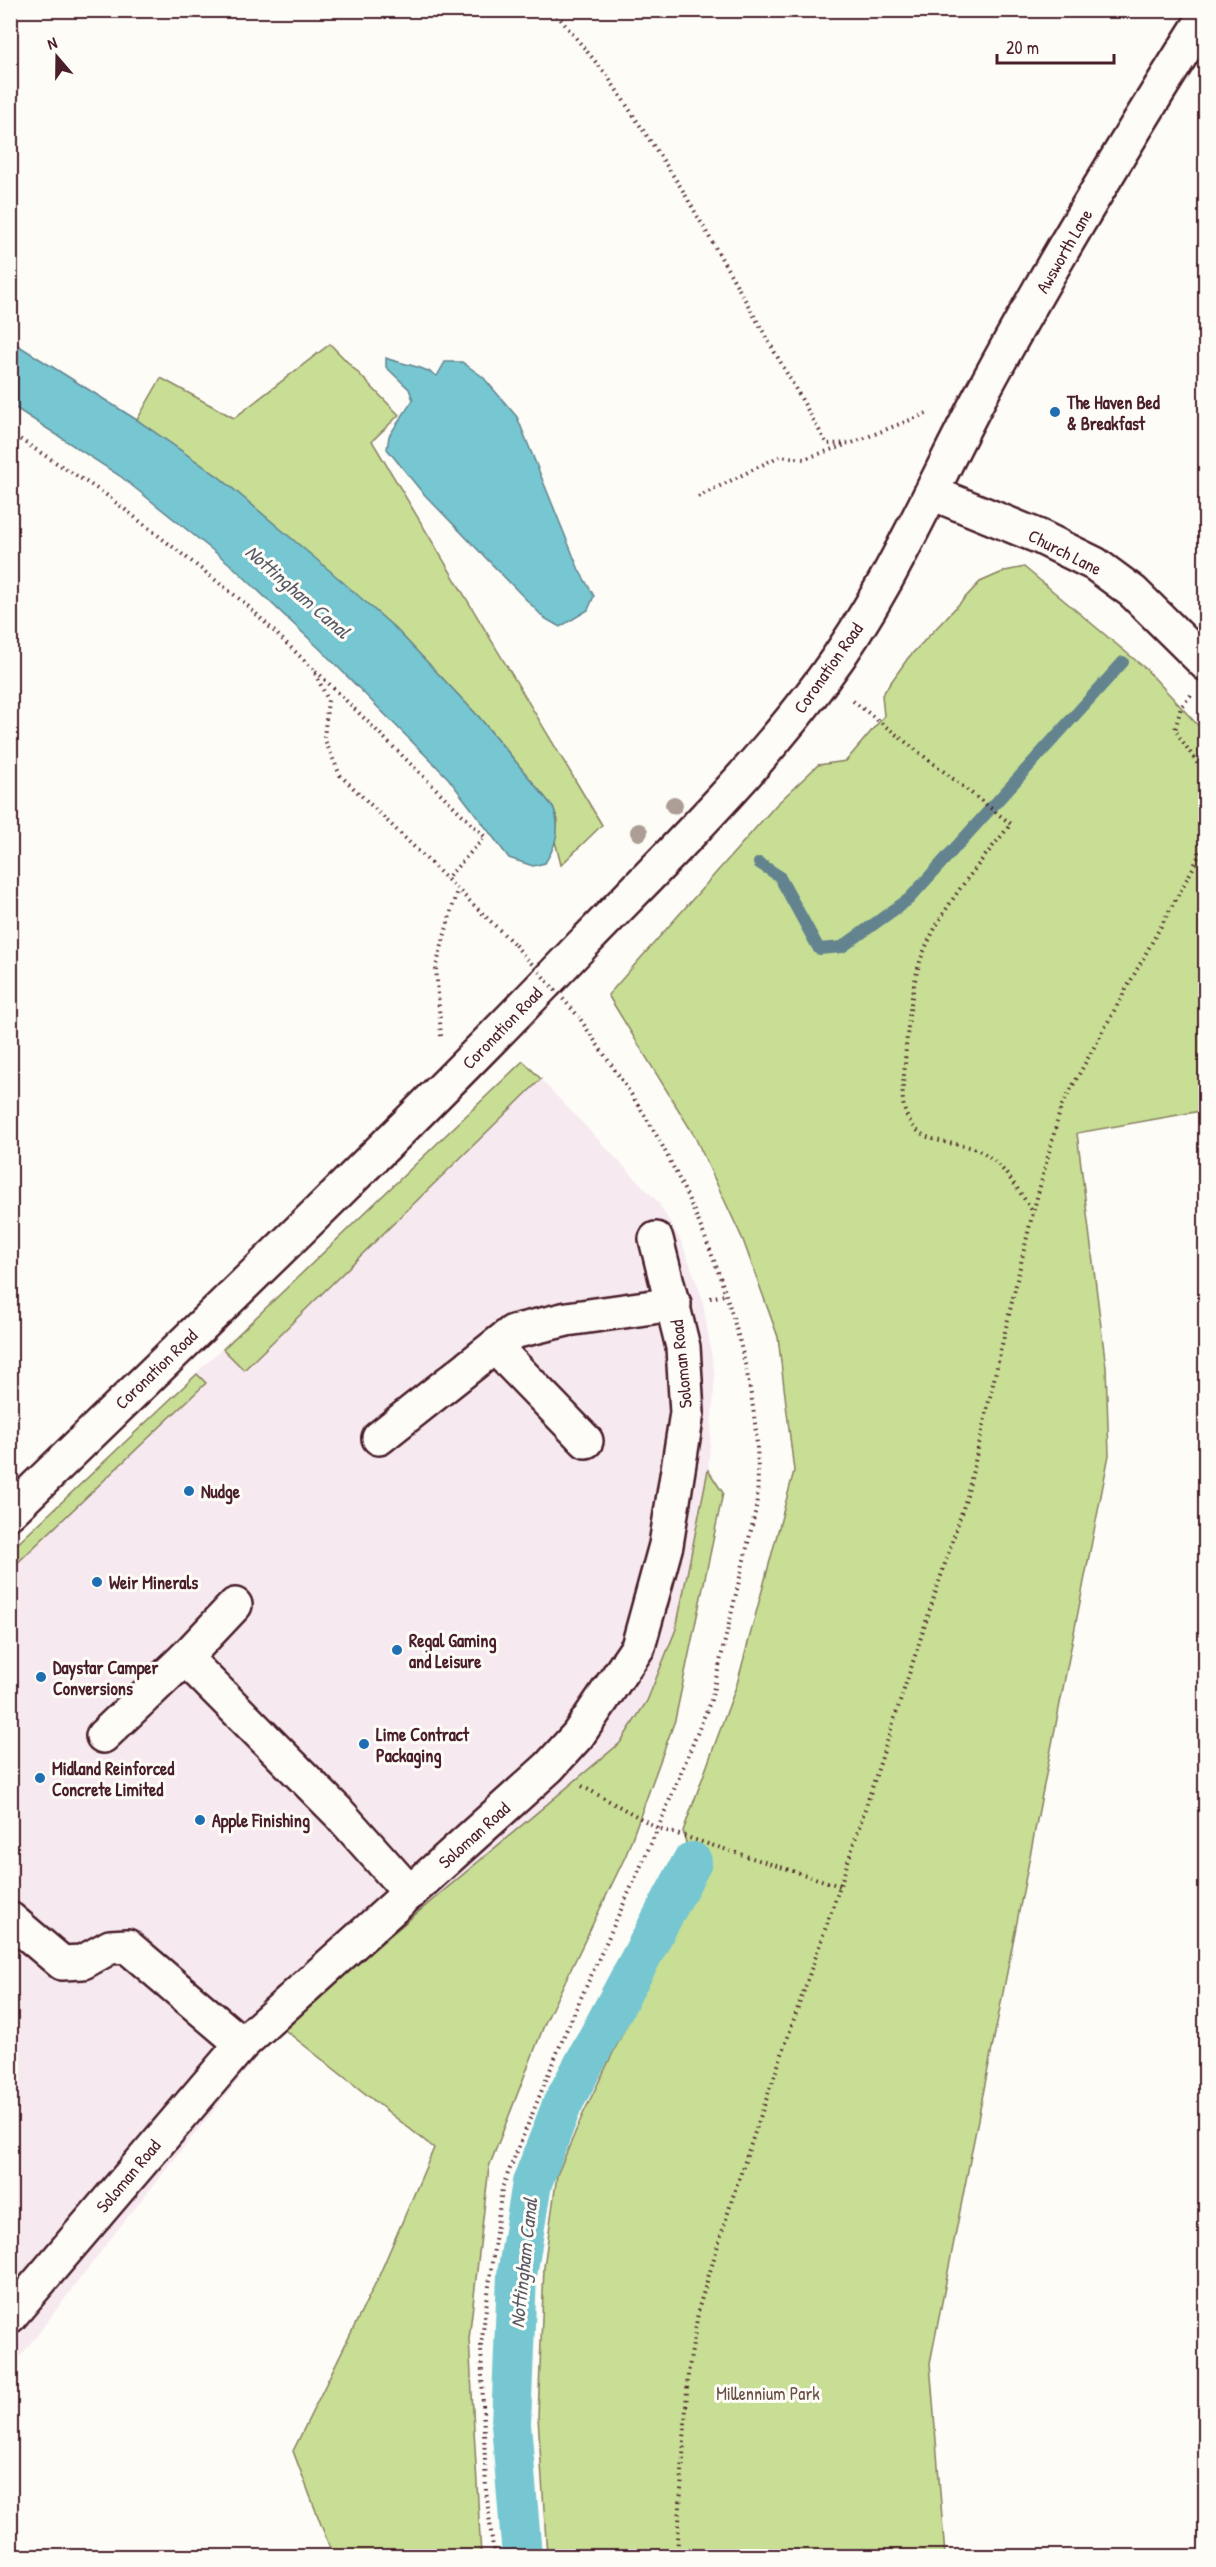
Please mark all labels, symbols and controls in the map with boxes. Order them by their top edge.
north arrow [27,27,87,87]
scale bar [997,27,1114,65]
text: N [44,31,60,55]
text: 20 m [1006,35,1039,60]
street label: Awsworth Lane [1030,204,1098,298]
place label: The Haven Bed & Breakfast [1066,390,1160,436]
marker: The Haven Bed & Breakfast [1048,405,1062,419]
street label: Church Lane [1024,523,1106,581]
water label: Nottingham Canal [239,538,357,646]
street label: Coronation Road [787,618,869,718]
street label: Coronation Road [456,981,548,1075]
street label: Soloman Road [664,1319,698,1409]
street label: Coronation Road [109,1323,203,1415]
place label: Nudge [201,1479,241,1505]
marker: Nudge [182,1484,196,1498]
place label: Weir Minerals [109,1570,198,1595]
marker: Weir Minerals [90,1575,104,1589]
place label: Regal Gaming and Leisure [409,1628,496,1674]
marker: Regal Gaming and Leisure [390,1643,404,1657]
place label: Daystar Camper Conversions [53,1655,158,1701]
marker: Daystar Camper Conversions [34,1670,48,1684]
place label: Lime Contract Packaging [376,1722,470,1769]
marker: Lime Contract Packaging [357,1737,371,1751]
place label: Midland Reinforced Concrete Limited [52,1756,174,1802]
marker: Midland Reinforced Concrete Limited [33,1771,47,1785]
street label: Soloman Road [433,1796,515,1874]
place label: Apple Finishing [212,1808,310,1834]
marker: Apple Finishing [193,1813,207,1827]
street label: Soloman Road [90,2134,166,2218]
water label: Nottingham Canal [503,2195,544,2329]
park label: Millennium Park [716,2381,820,2406]

